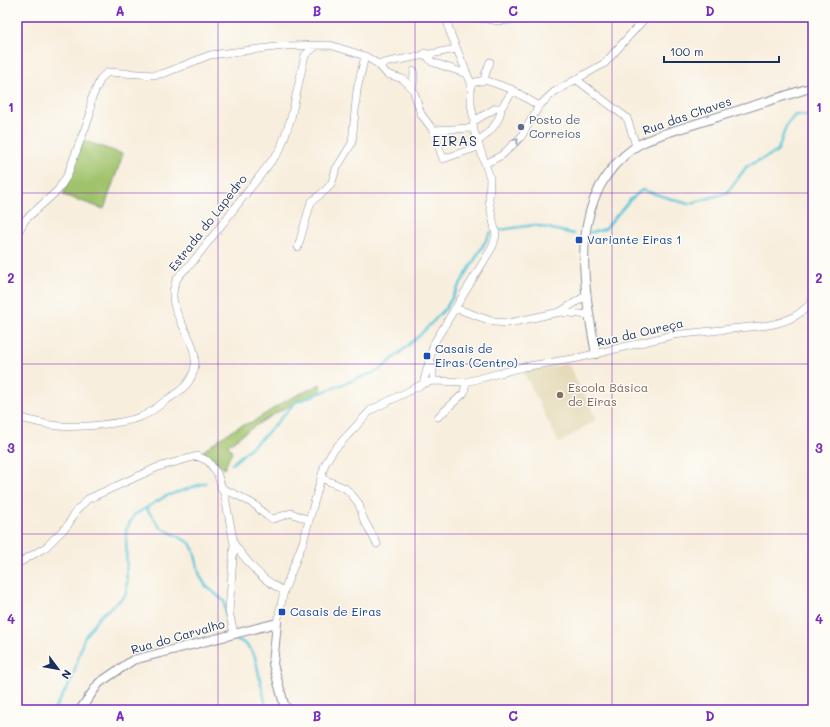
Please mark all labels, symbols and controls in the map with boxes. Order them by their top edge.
text: A [115,2,125,19]
text: B [313,2,322,19]
text: C [508,2,518,19]
text: D [705,2,715,19]
scale bar [664,38,779,64]
text: 100 m [670,43,704,59]
street label: Rua das Chaves [640,92,733,138]
text: 1 [8,98,14,115]
text: 1 [816,98,822,115]
place label: Posto de Correios [529,111,581,141]
marker: Posto de Correios [516,122,526,132]
district label: EIRAS [432,131,478,150]
one-way arrow [511,139,519,146]
street label: Estrada do Lapedro [164,171,250,274]
place label: Variante Eiras 1 [587,231,682,247]
marker: Variante Eiras 1 [574,235,584,245]
text: 2 [7,269,15,286]
text: 2 [815,269,823,286]
street label: Rua da Oureça [595,314,685,350]
place label: Casais de Eiras (Centro) [435,340,518,370]
marker: Casais de Eiras (Centro) [422,351,432,361]
place label: Escola Básica de Eiras [568,379,648,409]
marker: Escola Básica de Eiras [555,390,565,400]
text: 3 [7,439,15,456]
text: 3 [815,439,823,456]
place label: Casais de Eiras [290,603,382,619]
marker: Casais de Eiras [277,607,287,617]
text: 4 [7,610,15,627]
text: 4 [815,610,823,627]
street label: Rua do Carvalho [129,615,227,657]
north arrow [38,649,78,689]
text: N [58,667,75,682]
text: A [115,707,125,724]
text: B [313,707,322,724]
text: C [508,707,518,724]
text: D [705,707,715,724]

